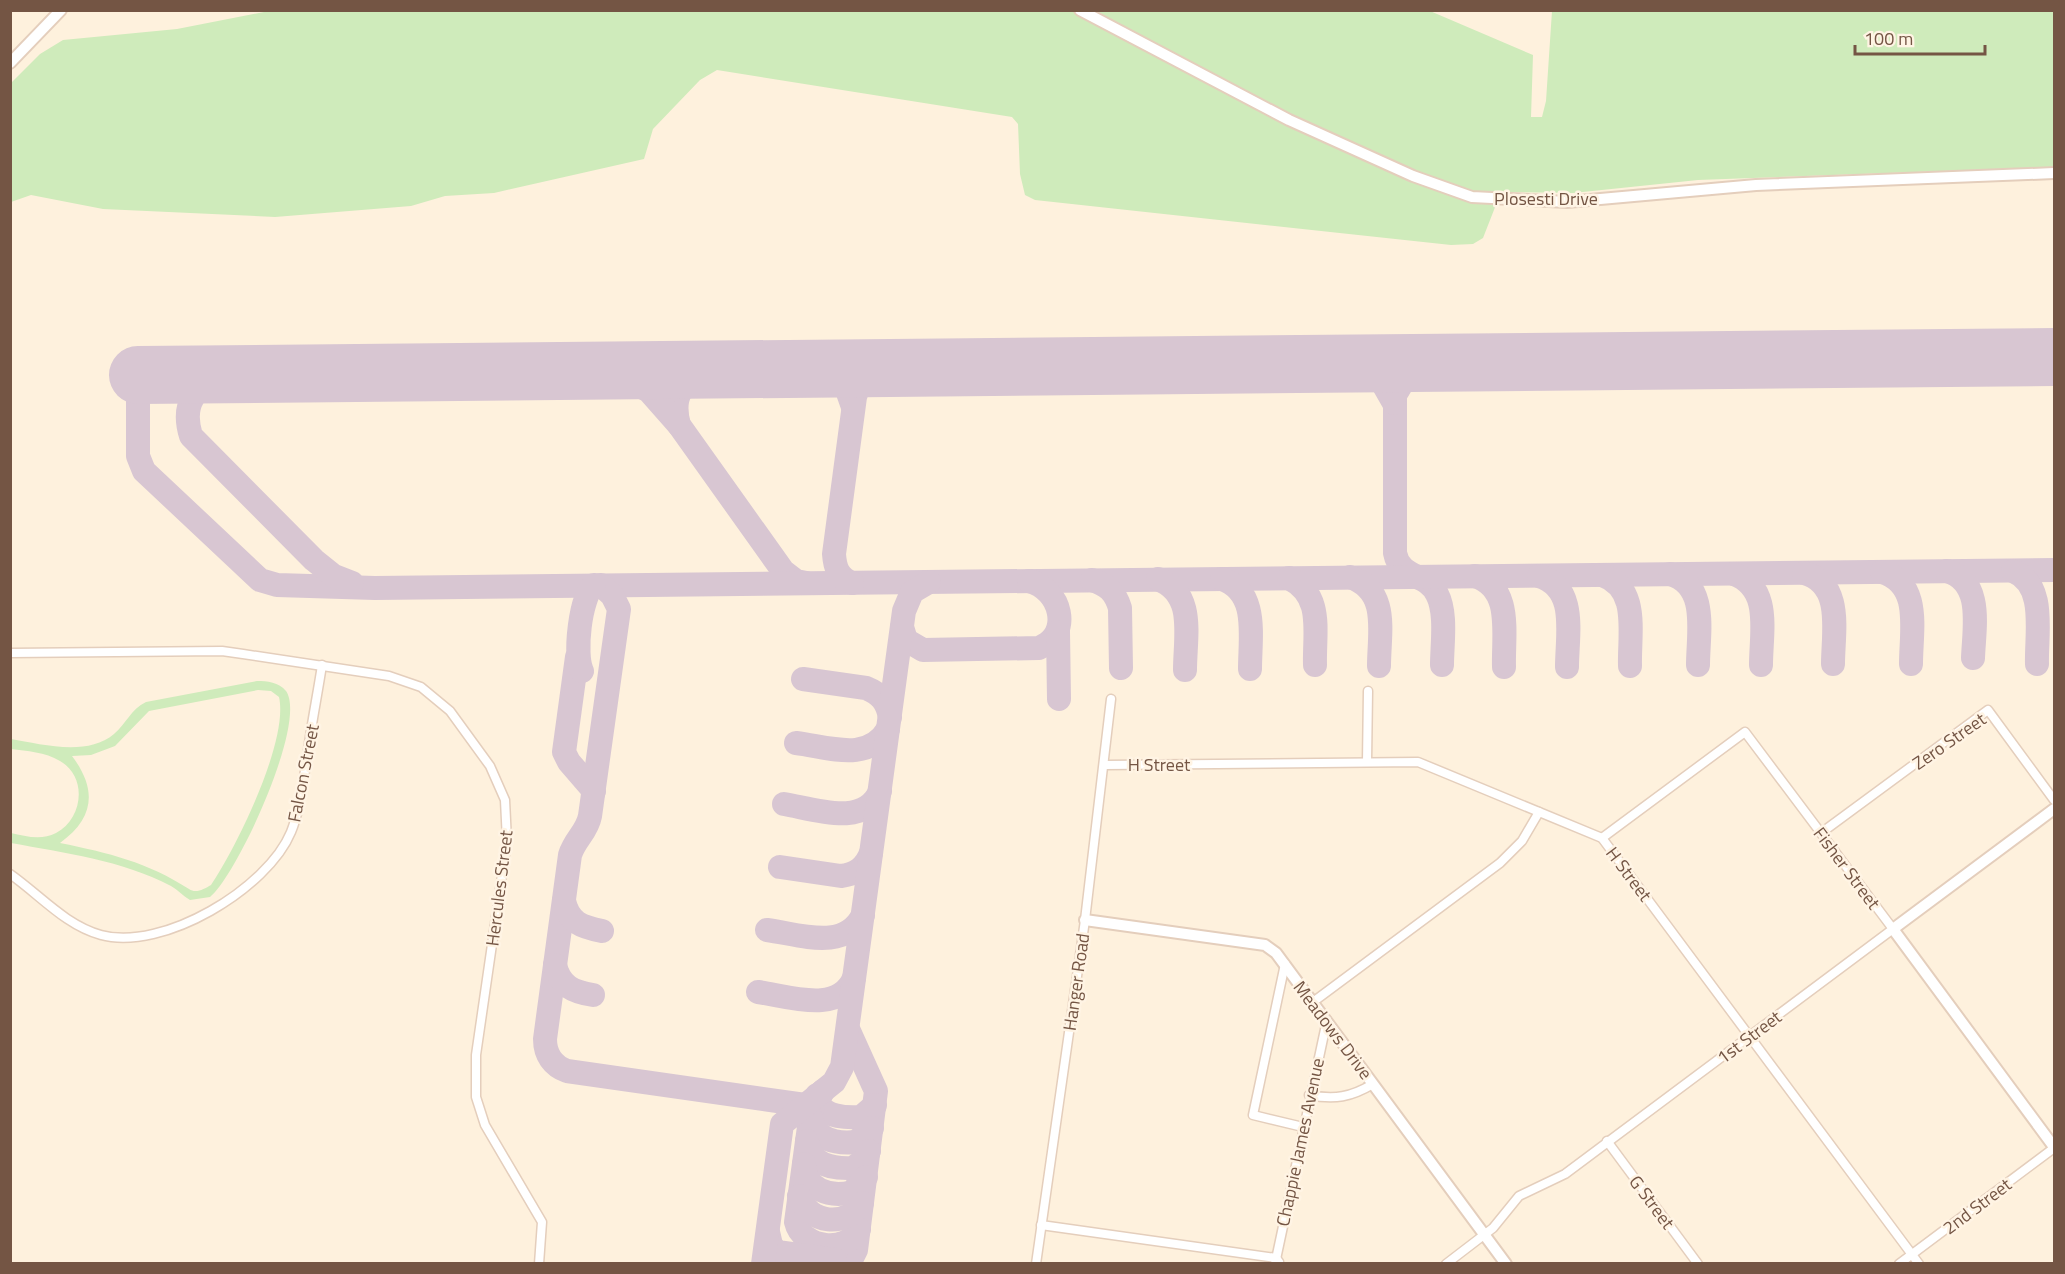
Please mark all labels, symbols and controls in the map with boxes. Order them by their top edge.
scale bar [1855,18,1986,56]
text: 100 m [1864,25,1913,52]
street label: Plosesti Drive [1494,185,1598,212]
street label: Zero Street [1907,705,1992,776]
street label: Falcon Street [280,721,326,824]
street label: H Street [1128,751,1191,778]
street label: Fisher Street [1807,821,1887,915]
street label: Hercules Street [478,828,520,948]
street label: H Street [1599,841,1659,908]
street label: Hanger Road [1056,931,1096,1033]
street label: Meadows Drive [1287,975,1379,1085]
street label: 1st Street [1711,1003,1788,1070]
street label: Chappie James Avenue [1269,1055,1331,1229]
street label: G Street [1623,1169,1682,1235]
street label: 2nd Street [1937,1171,2017,1241]

